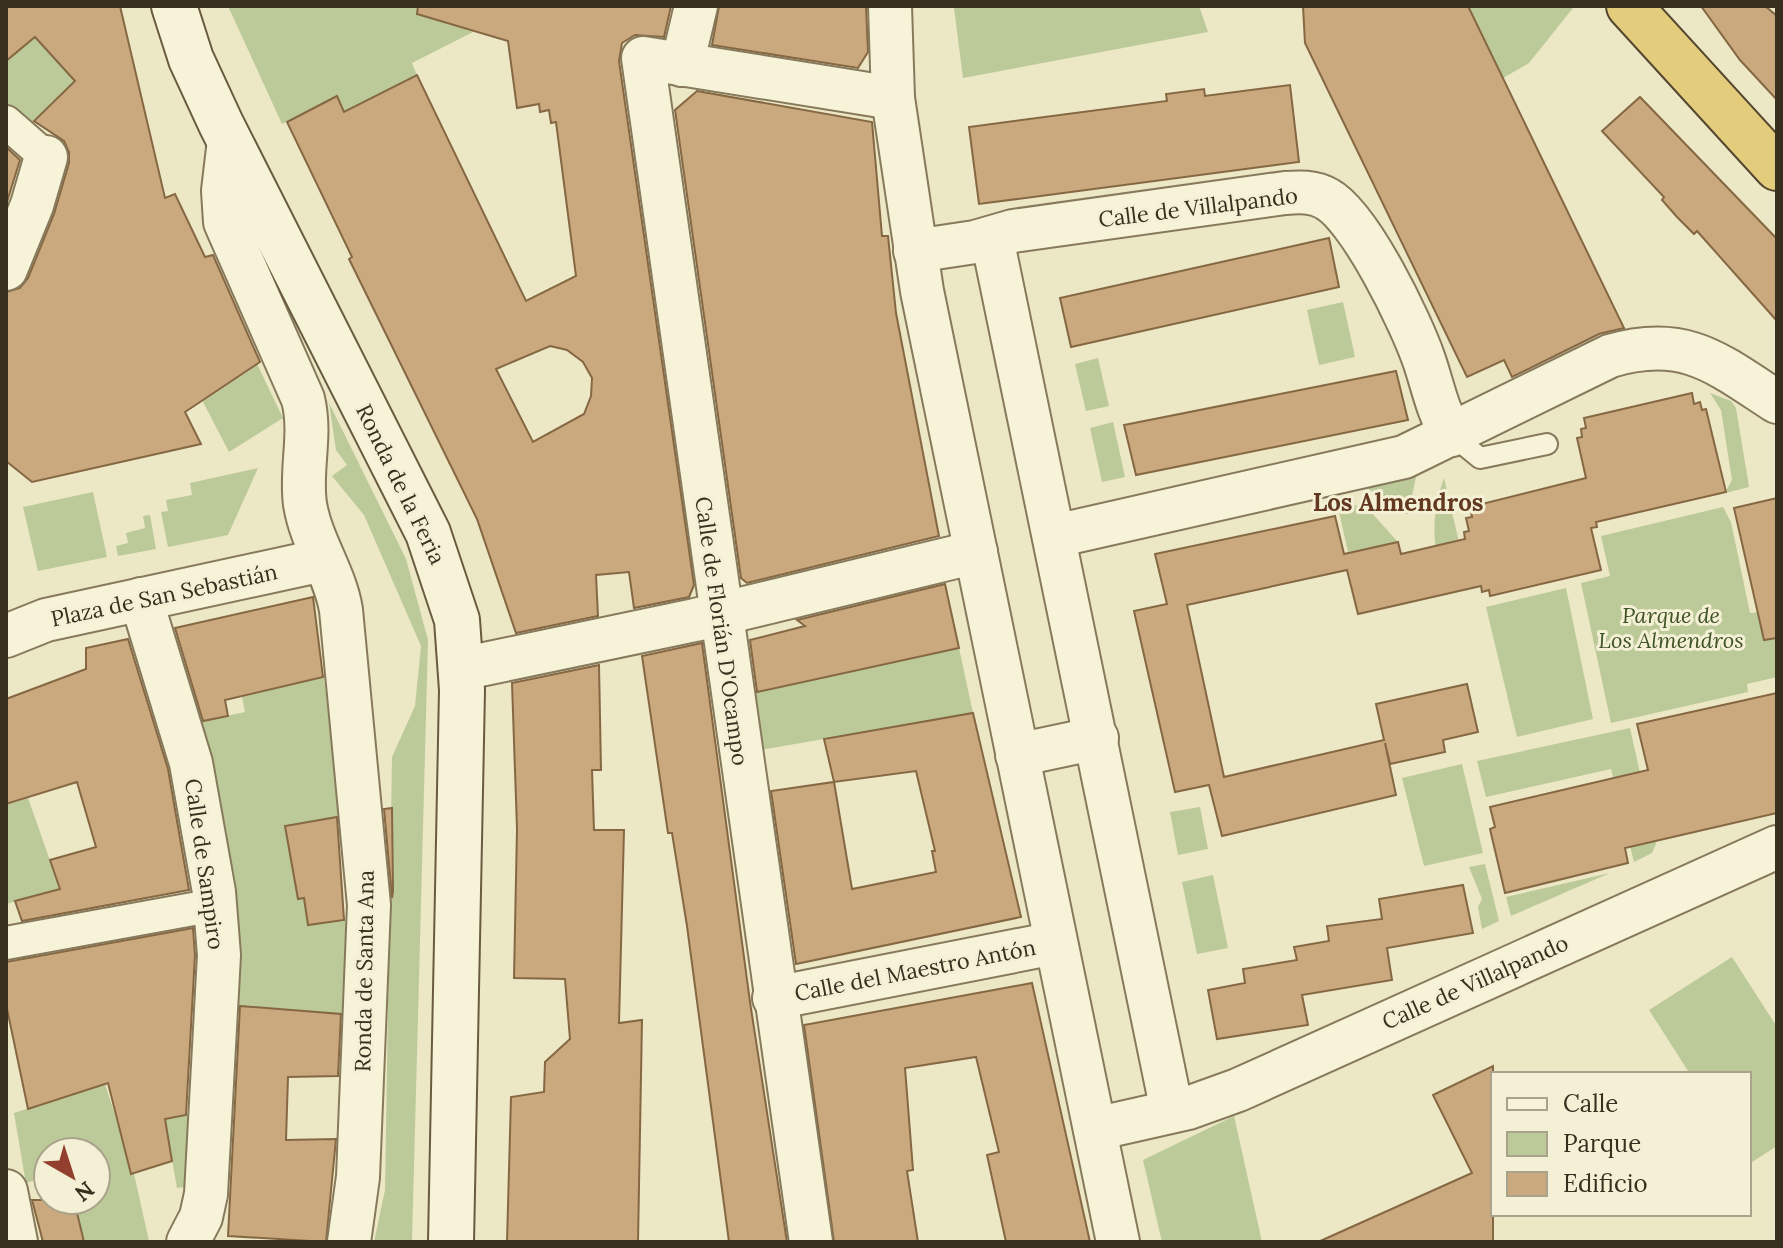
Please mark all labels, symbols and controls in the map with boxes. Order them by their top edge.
street label: Calle de Villalpando [1097,181,1299,233]
street label: Ronda de la Feria [350,399,452,569]
district label: Los Almendros [1313,487,1483,518]
street label: Calle de Florián D'Ocampo [689,495,755,767]
street label: Plaza de San Sebastián [48,557,280,633]
park label: Parque de Los Almendros [1598,601,1744,654]
street label: Calle de Sampiro [179,777,231,951]
street label: Ronda de Santa Ana [348,870,380,1072]
street label: Calle de Villalpando [1378,928,1572,1036]
street label: Calle del Maestro Antón [792,933,1038,1007]
legend [1491,1072,1751,1216]
text: Calle [1563,1088,1618,1119]
text: Parque [1563,1128,1641,1159]
north arrow [32,1136,112,1216]
text: Edificio [1563,1168,1648,1199]
text: N [69,1175,100,1208]

